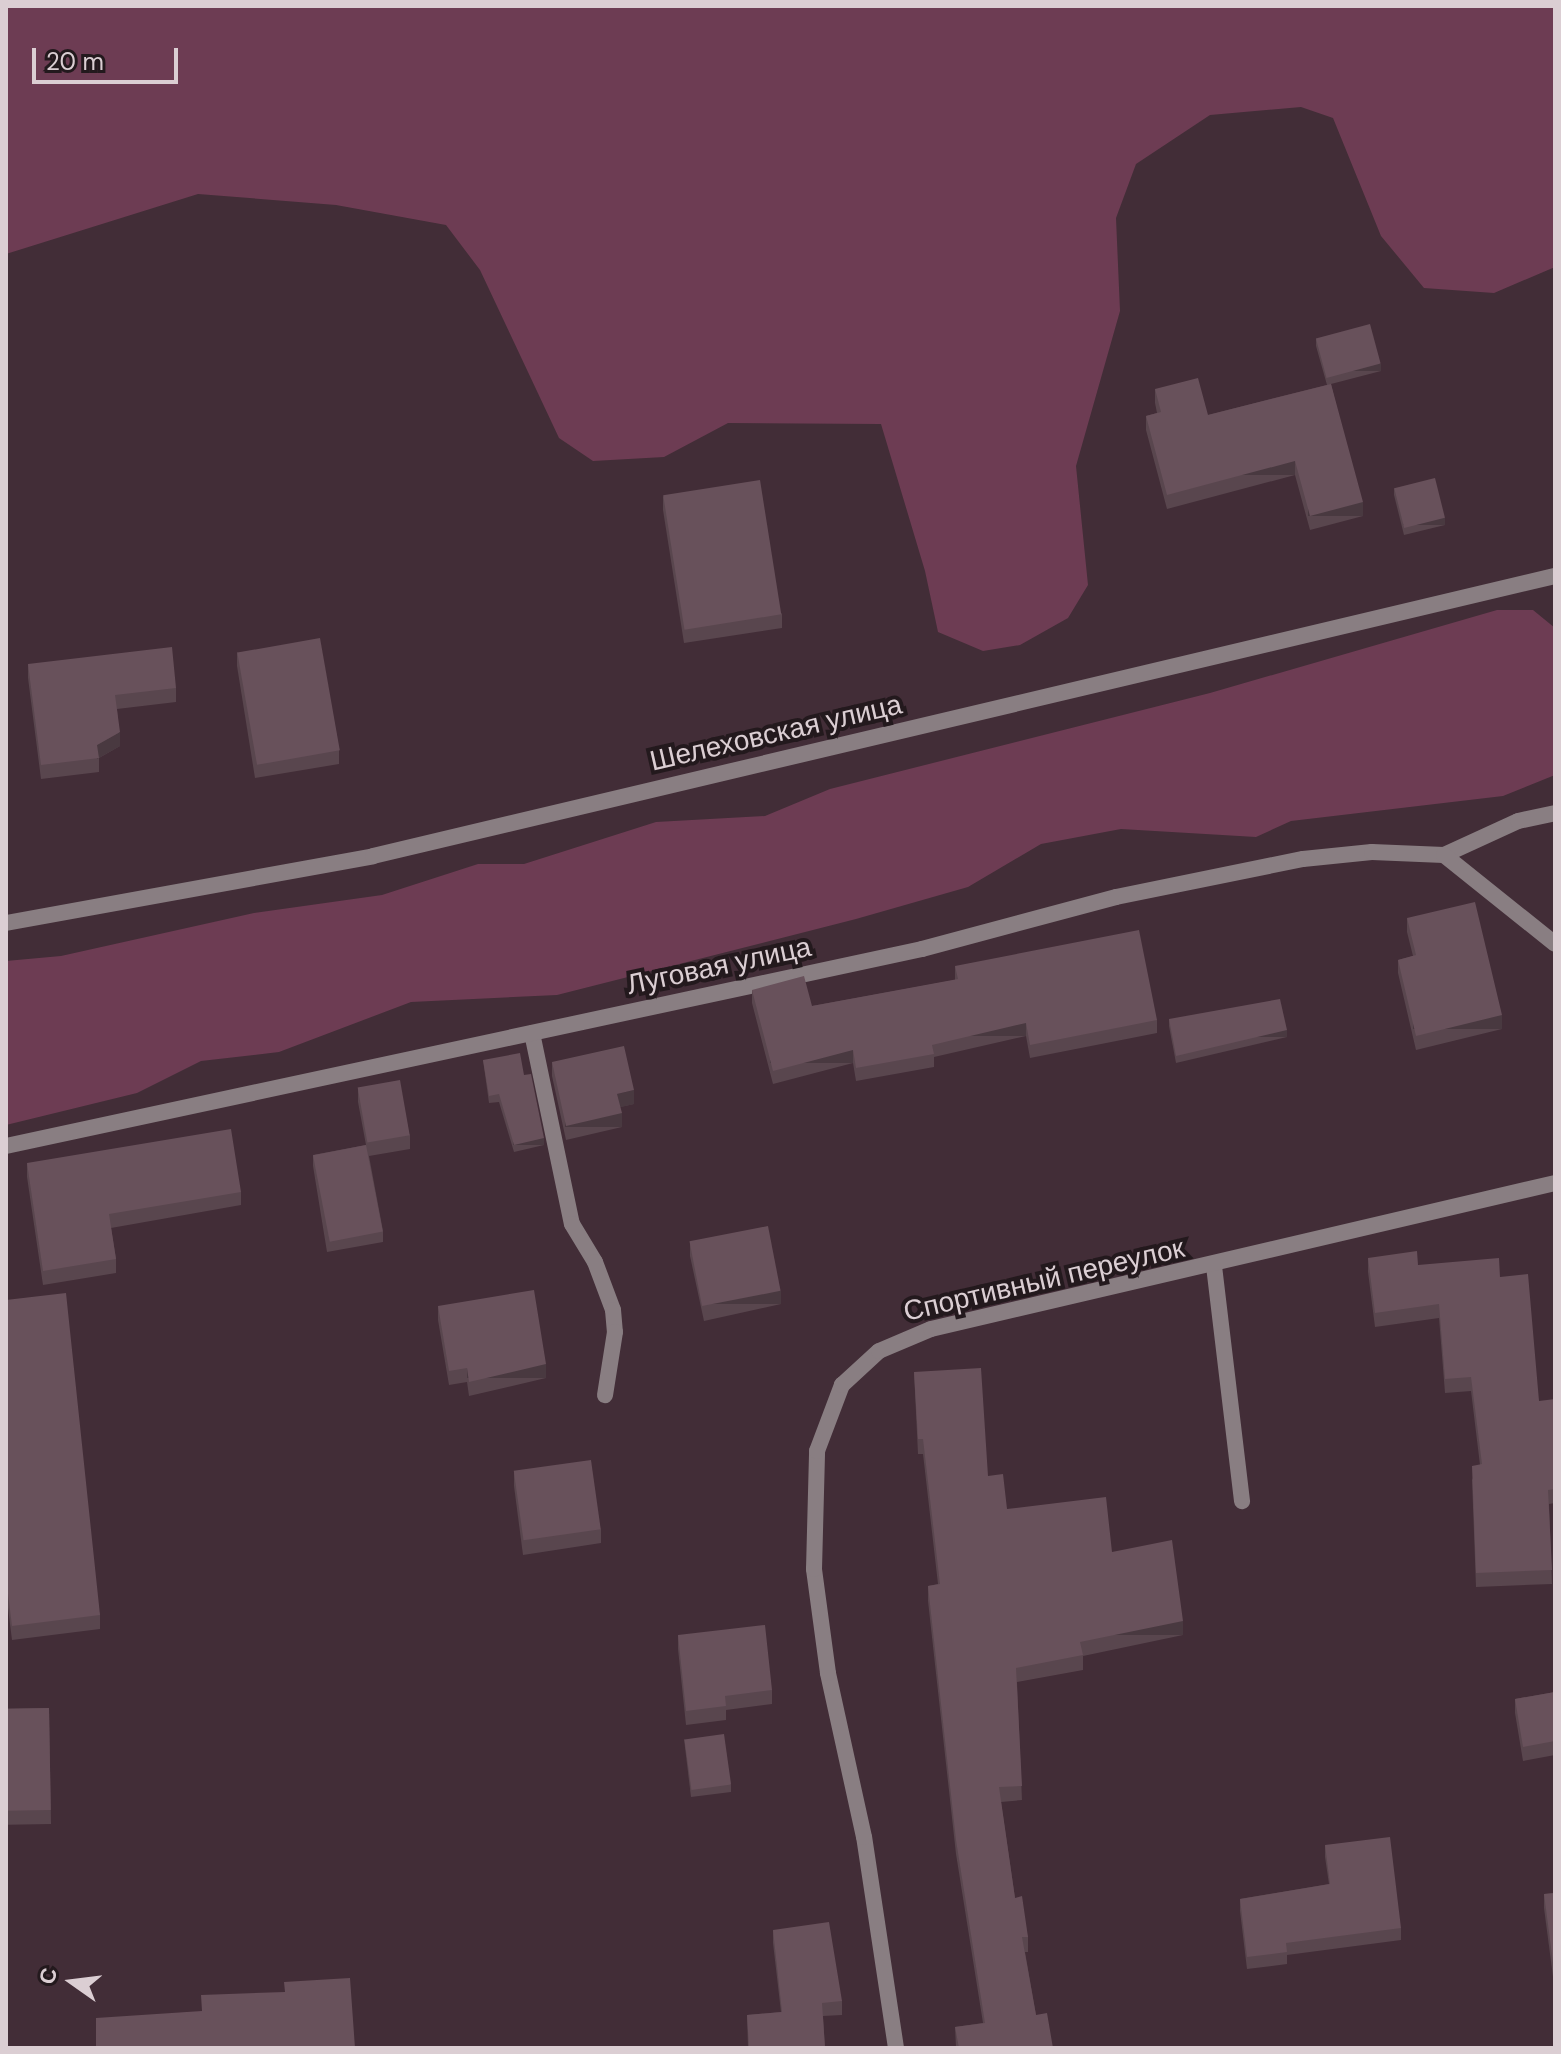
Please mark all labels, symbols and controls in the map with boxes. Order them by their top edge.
scale bar [36,32,182,82]
text: 20 m [46,46,104,77]
street label: Шелеховская улица [647,688,905,778]
street label: Луговая улица [624,930,814,1002]
street label: Спортивный переулок [900,1231,1188,1329]
north arrow [32,1942,112,2022]
text: С [32,1965,64,1987]

